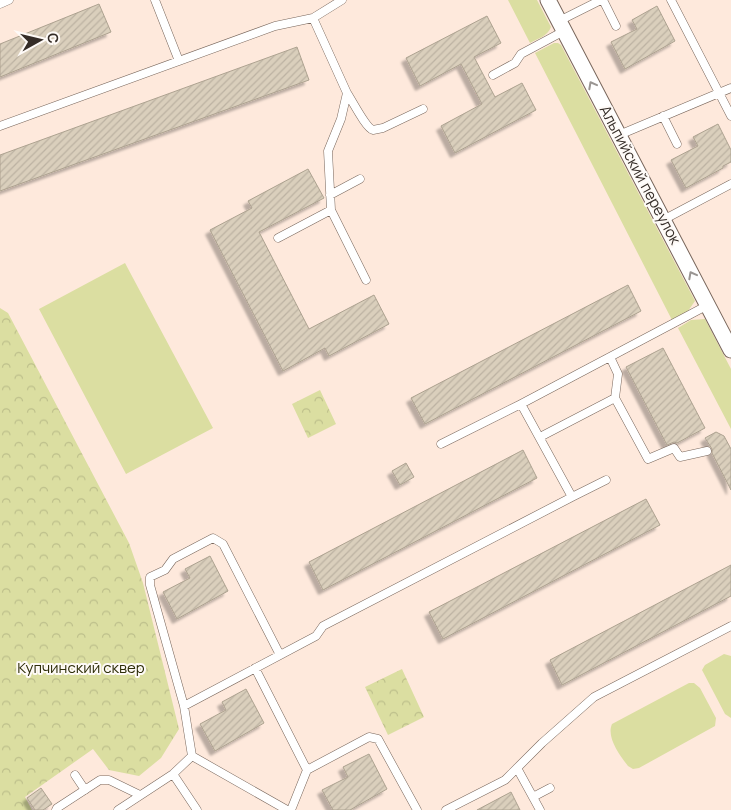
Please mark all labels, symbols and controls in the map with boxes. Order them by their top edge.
north arrow [15,15,65,65]
text: С [43,32,63,45]
one-way arrow [589,81,599,90]
street label: Альпийский переулок [595,102,686,248]
one-way arrow [688,272,698,281]
park label: Купчинский сквер [17,657,145,678]

